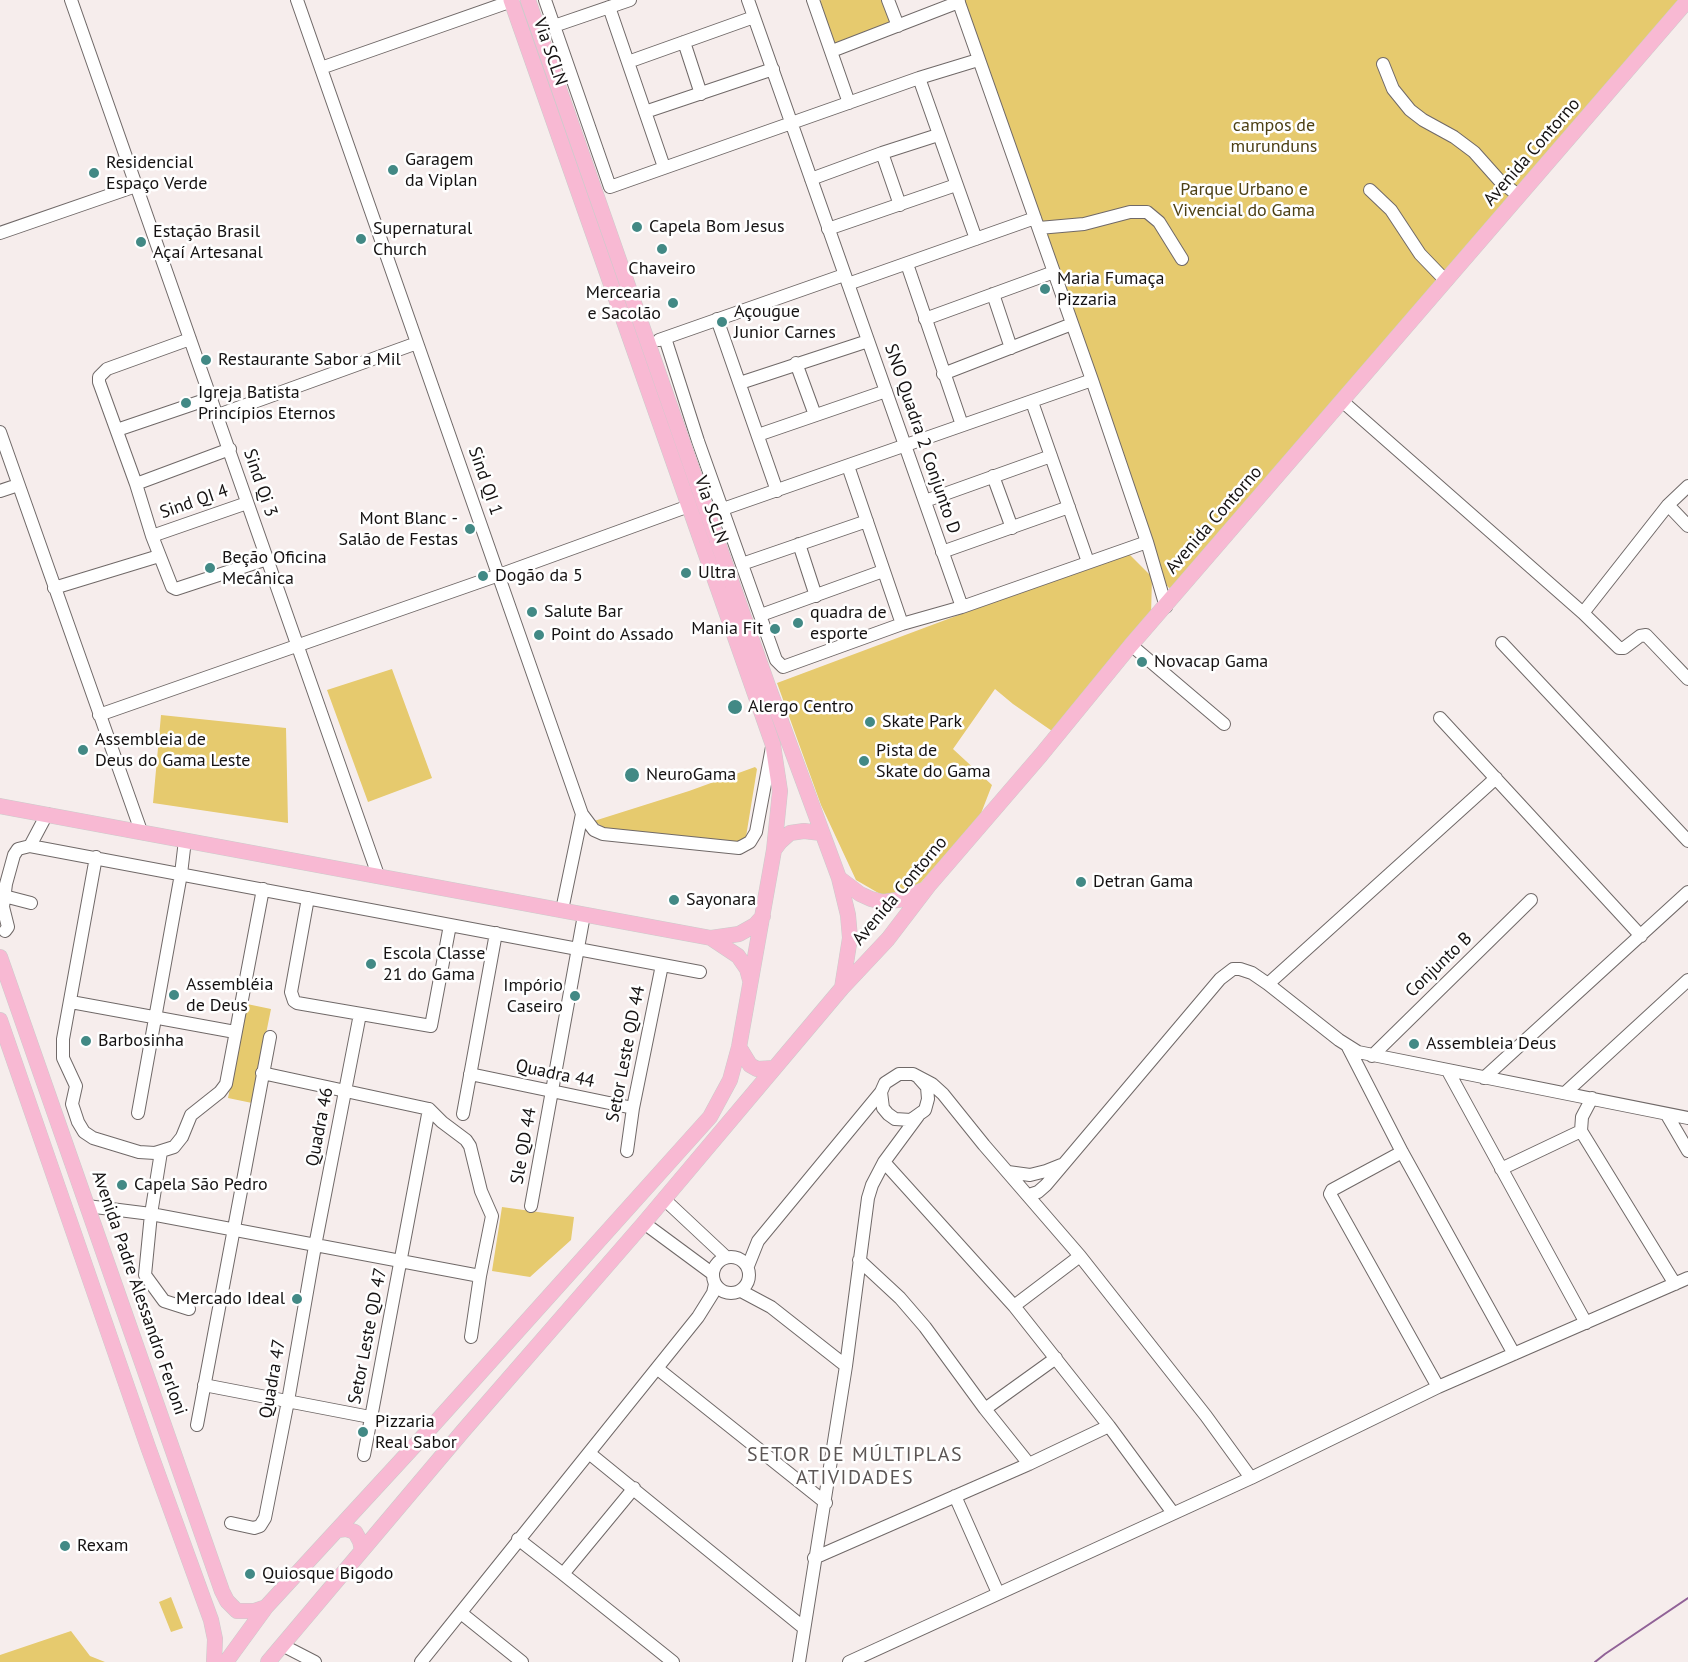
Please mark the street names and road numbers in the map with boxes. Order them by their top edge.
street label: Via SCLN [528,15,572,89]
street label: Avenida Contorno [1479,94,1585,210]
street label: SNO Quadra 2 Conjunto D [879,341,965,537]
street label: Sind QI 1 [463,444,507,518]
street label: Sind Qi 3 [238,446,282,520]
street label: Avenida Contorno [1161,462,1267,578]
street label: Via SCLN [689,473,733,547]
street label: Sind QI 4 [157,480,231,524]
street label: Avenida Contorno [848,832,952,950]
street label: Conjunto B [1401,928,1477,1002]
street label: Setor Leste QD 44 [602,984,650,1124]
street label: Quadra 44 [514,1055,596,1093]
street label: Quadra 46 [302,1086,338,1168]
street label: Sle QD 44 [507,1106,541,1186]
street label: Avenida Padre Alessandro Ferloni [87,1168,191,1418]
street label: Setor Leste QD 47 [344,1266,392,1406]
street label: Quadra 47 [255,1338,291,1420]

